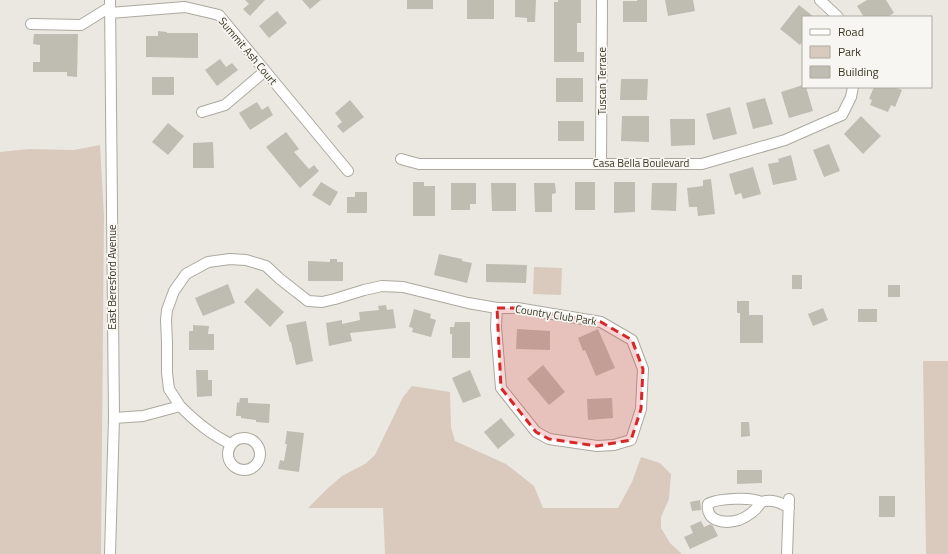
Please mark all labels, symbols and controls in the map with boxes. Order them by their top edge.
street label: Summit Ash Court [215,14,281,88]
legend [802,16,932,88]
text: Road [838,22,864,41]
text: Park [838,42,861,61]
street label: Tuscan Terrace [594,46,610,115]
text: Building [838,62,879,81]
street label: Casa Bella Boulevard [593,155,689,171]
street label: East Beresford Avenue [104,224,120,330]
street label: Country Club Park [514,301,599,329]

